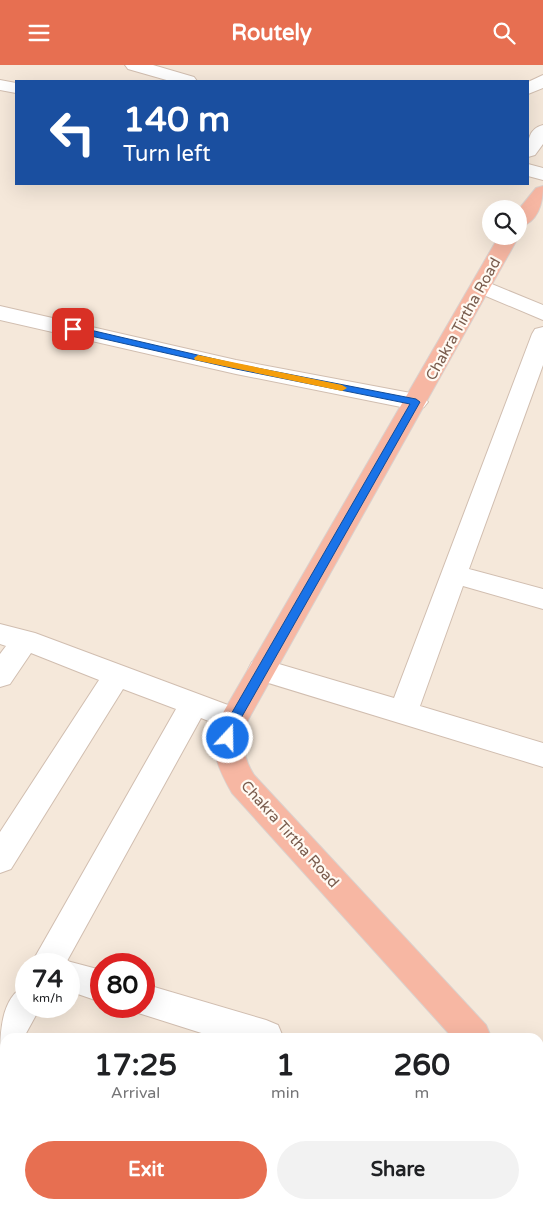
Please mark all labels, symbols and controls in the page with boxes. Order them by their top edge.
icon: menu [25,19,53,47]
icon: search [490,19,518,47]
text: Routely [231,20,312,46]
text: 140 m [123,99,230,141]
icon: left [40,100,105,165]
text: Turn left [123,141,211,167]
map controls [482,200,527,245]
button: search [482,200,527,245]
street label: Chakra Tirtha Road [422,254,504,384]
pin [52,308,94,350]
icon: arrive [59,315,87,343]
position arrow [201,711,253,763]
street label: Chakra Tirtha Road [237,777,343,891]
speed limit sign: 80 [90,953,155,1018]
text: 74 [32,964,63,994]
text: km/h [32,991,63,1005]
text: 17:25 [94,1047,177,1084]
text: 1 [276,1047,295,1084]
text: 260 [394,1047,450,1084]
text: Arrival [111,1083,160,1103]
text: min [271,1083,300,1103]
text: m [414,1083,429,1103]
button: Exit [25,1141,267,1199]
button: Share [277,1141,519,1199]

